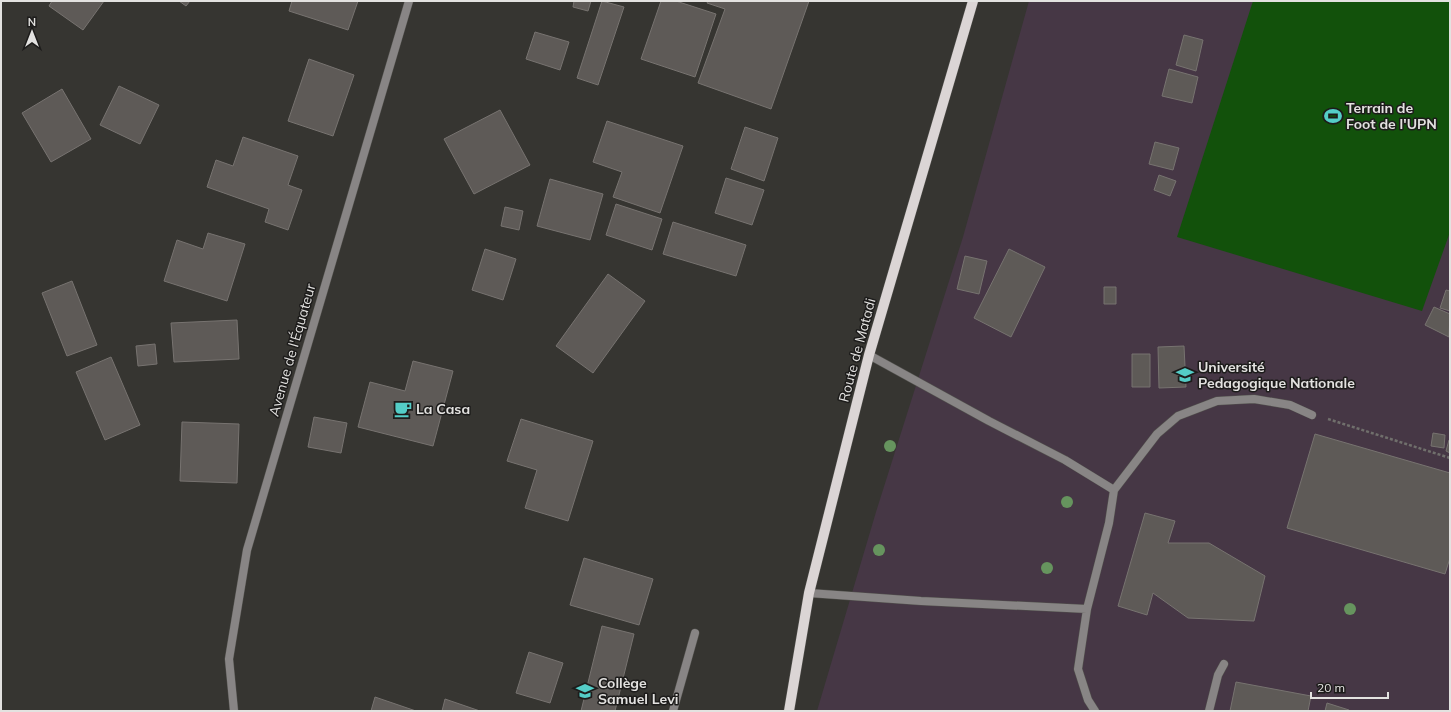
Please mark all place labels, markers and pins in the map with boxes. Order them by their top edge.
place label: Terrain de Foot de l'UPN [1346,99,1437,133]
sports icon: Terrain de Foot de l'UPN [1323,106,1343,126]
place label: Université Pedagogique Nationale [1198,358,1355,392]
school or university icon: Université Pedagogique Nationale [1175,365,1195,385]
cafe icon: La Casa [393,399,413,419]
place label: La Casa [416,400,470,418]
place label: Collège Samuel Levi [598,674,678,708]
school or university icon: Collège Samuel Levi [575,681,595,701]

